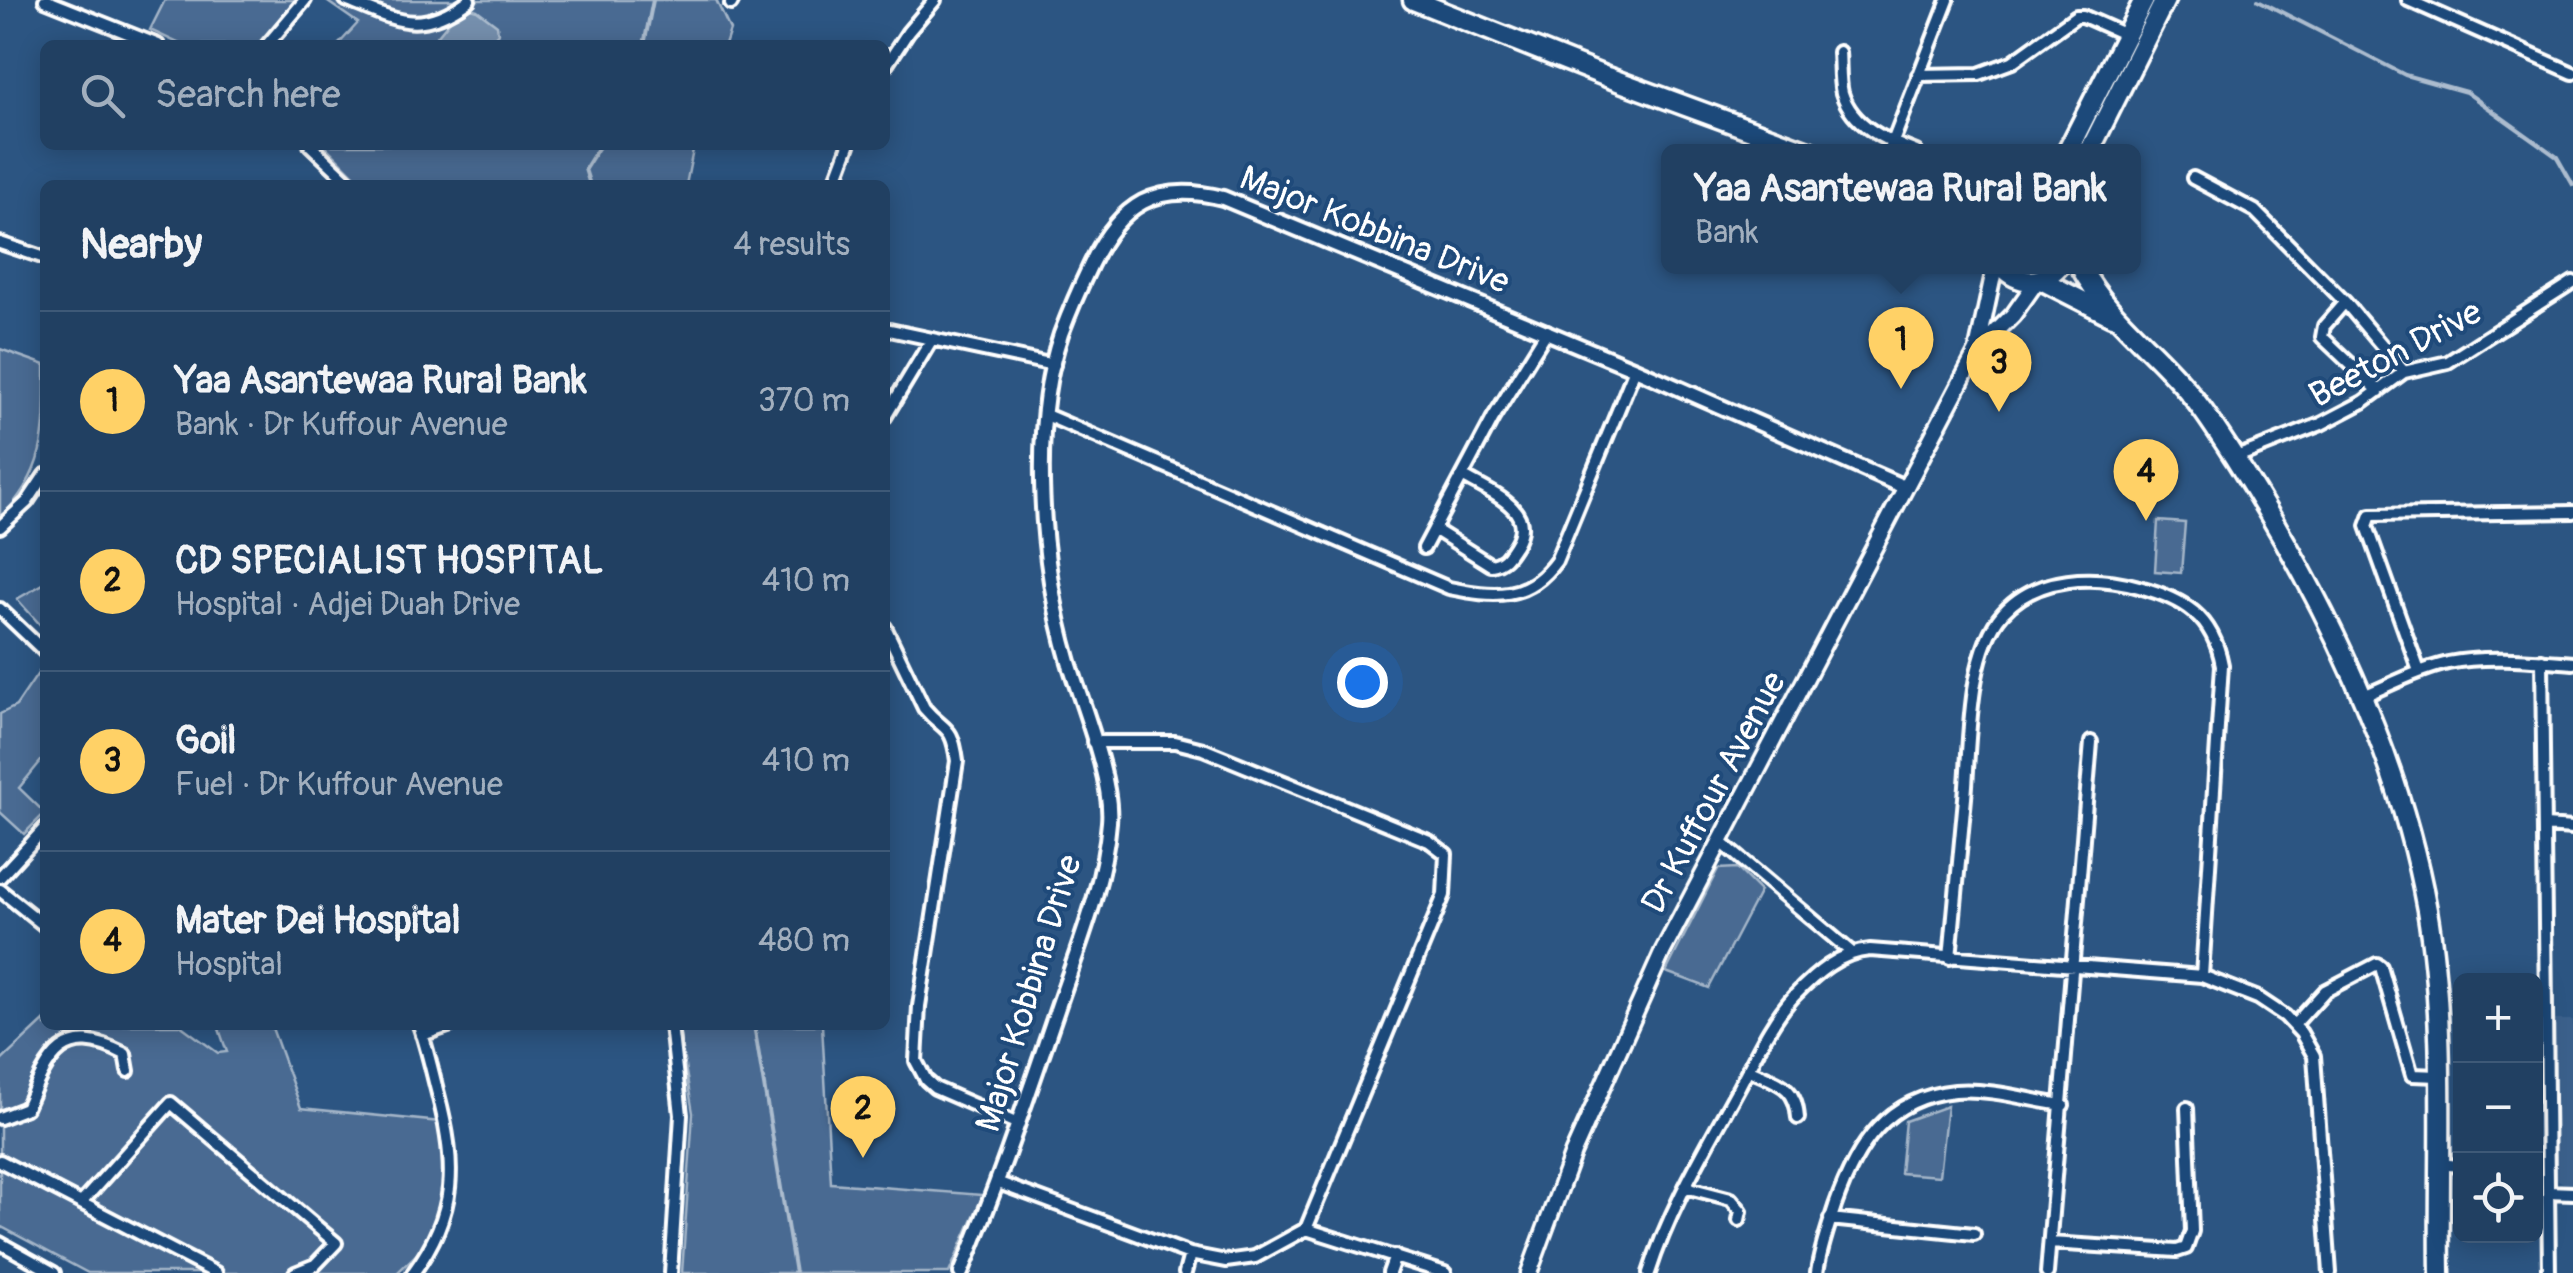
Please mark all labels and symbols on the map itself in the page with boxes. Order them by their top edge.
street label: Major Kobbina Drive [1233,156,1516,304]
street label: Beeton Drive [2302,290,2489,418]
pin: 1 [1868,306,1934,389]
pin: 3 [1966,330,2032,412]
pin: 4 [2114,438,2178,521]
your location [1337,657,1388,708]
street label: Dr Kuffour Avenue [1632,664,1796,921]
street label: Major Kobbina Drive [966,850,1092,1137]
pin: 2 [830,1076,896,1158]

